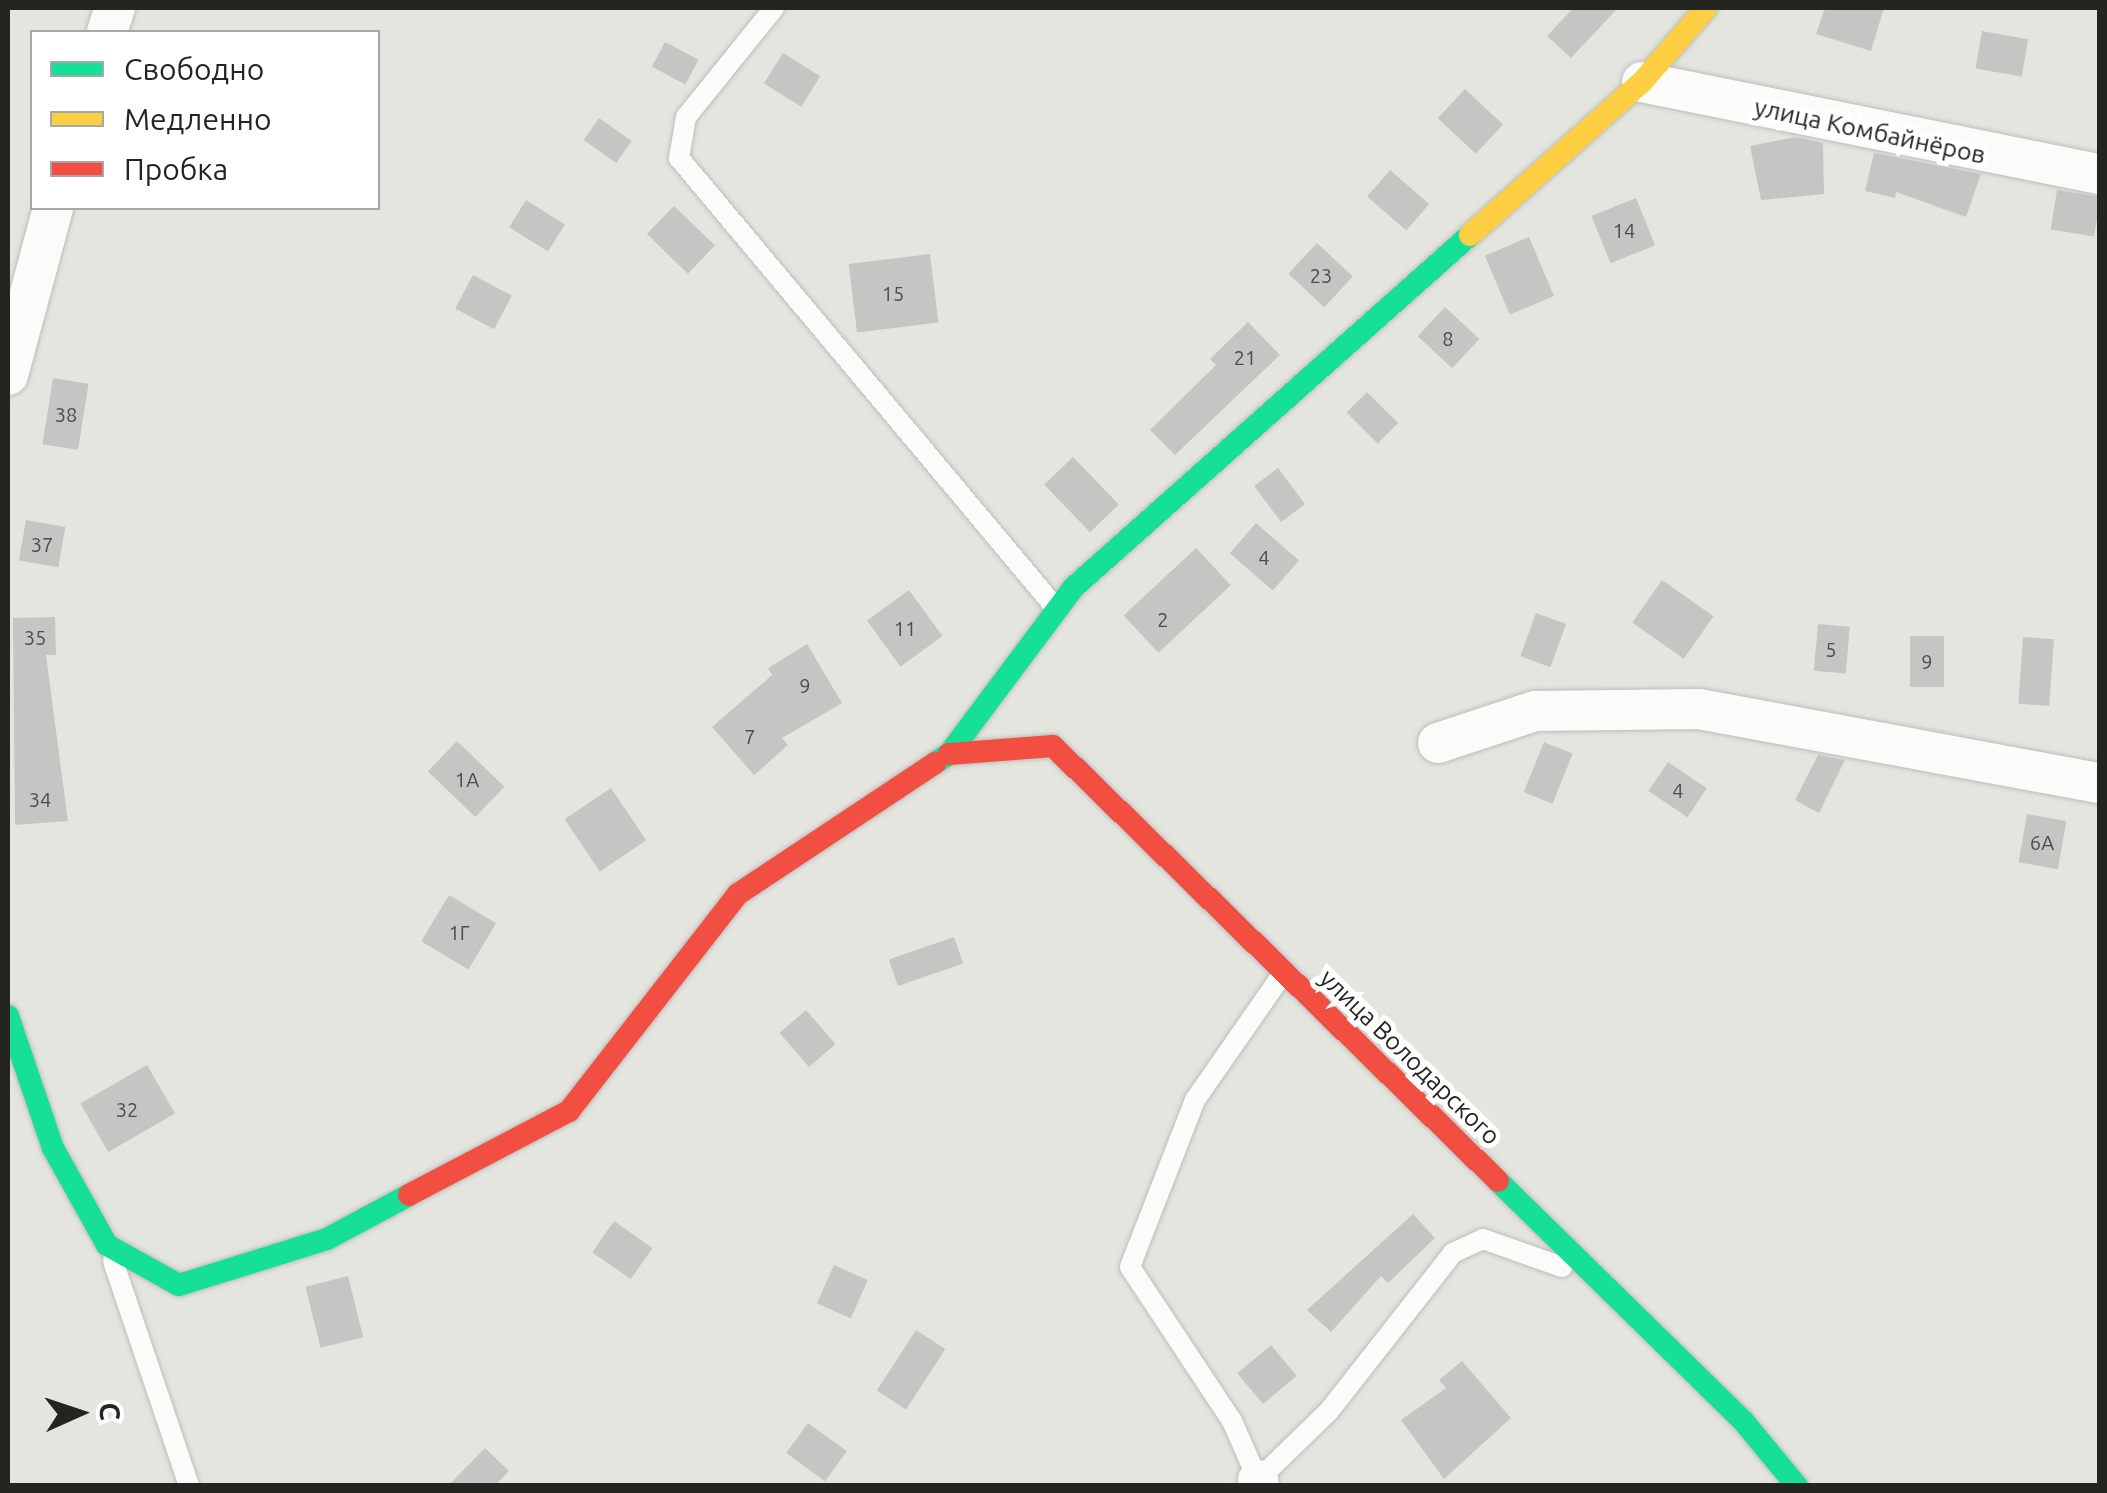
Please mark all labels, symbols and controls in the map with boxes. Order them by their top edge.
legend [30,30,380,210]
text: Свободно [124,52,264,86]
street label: улица Комбайнёров [1752,92,1988,170]
text: Медленно [124,102,272,136]
text: Пробка [124,152,228,186]
house number: 14 [1613,218,1635,242]
house number: 23 [1310,263,1332,287]
house number: 15 [882,281,904,305]
house number: 8 [1442,326,1454,350]
house number: 21 [1234,345,1256,369]
house number: 38 [55,402,77,426]
house number: 37 [31,532,53,556]
house number: 4 [1258,545,1270,569]
house number: 2 [1157,607,1169,631]
house number: 11 [894,616,916,640]
house number: 35 [24,625,46,649]
house number: 5 [1825,637,1837,661]
house number: 9 [1921,649,1933,673]
house number: 9 [799,673,811,697]
house number: 7 [744,724,756,748]
house number: 1А [455,767,479,791]
house number: 4 [1672,778,1684,802]
house number: 34 [29,787,51,811]
house number: 6А [2030,830,2054,854]
house number: 1Г [448,920,470,944]
street label: улица Володарского [1313,963,1507,1151]
house number: 32 [116,1097,138,1121]
north arrow [30,1363,130,1463]
text: С [95,1402,126,1421]

